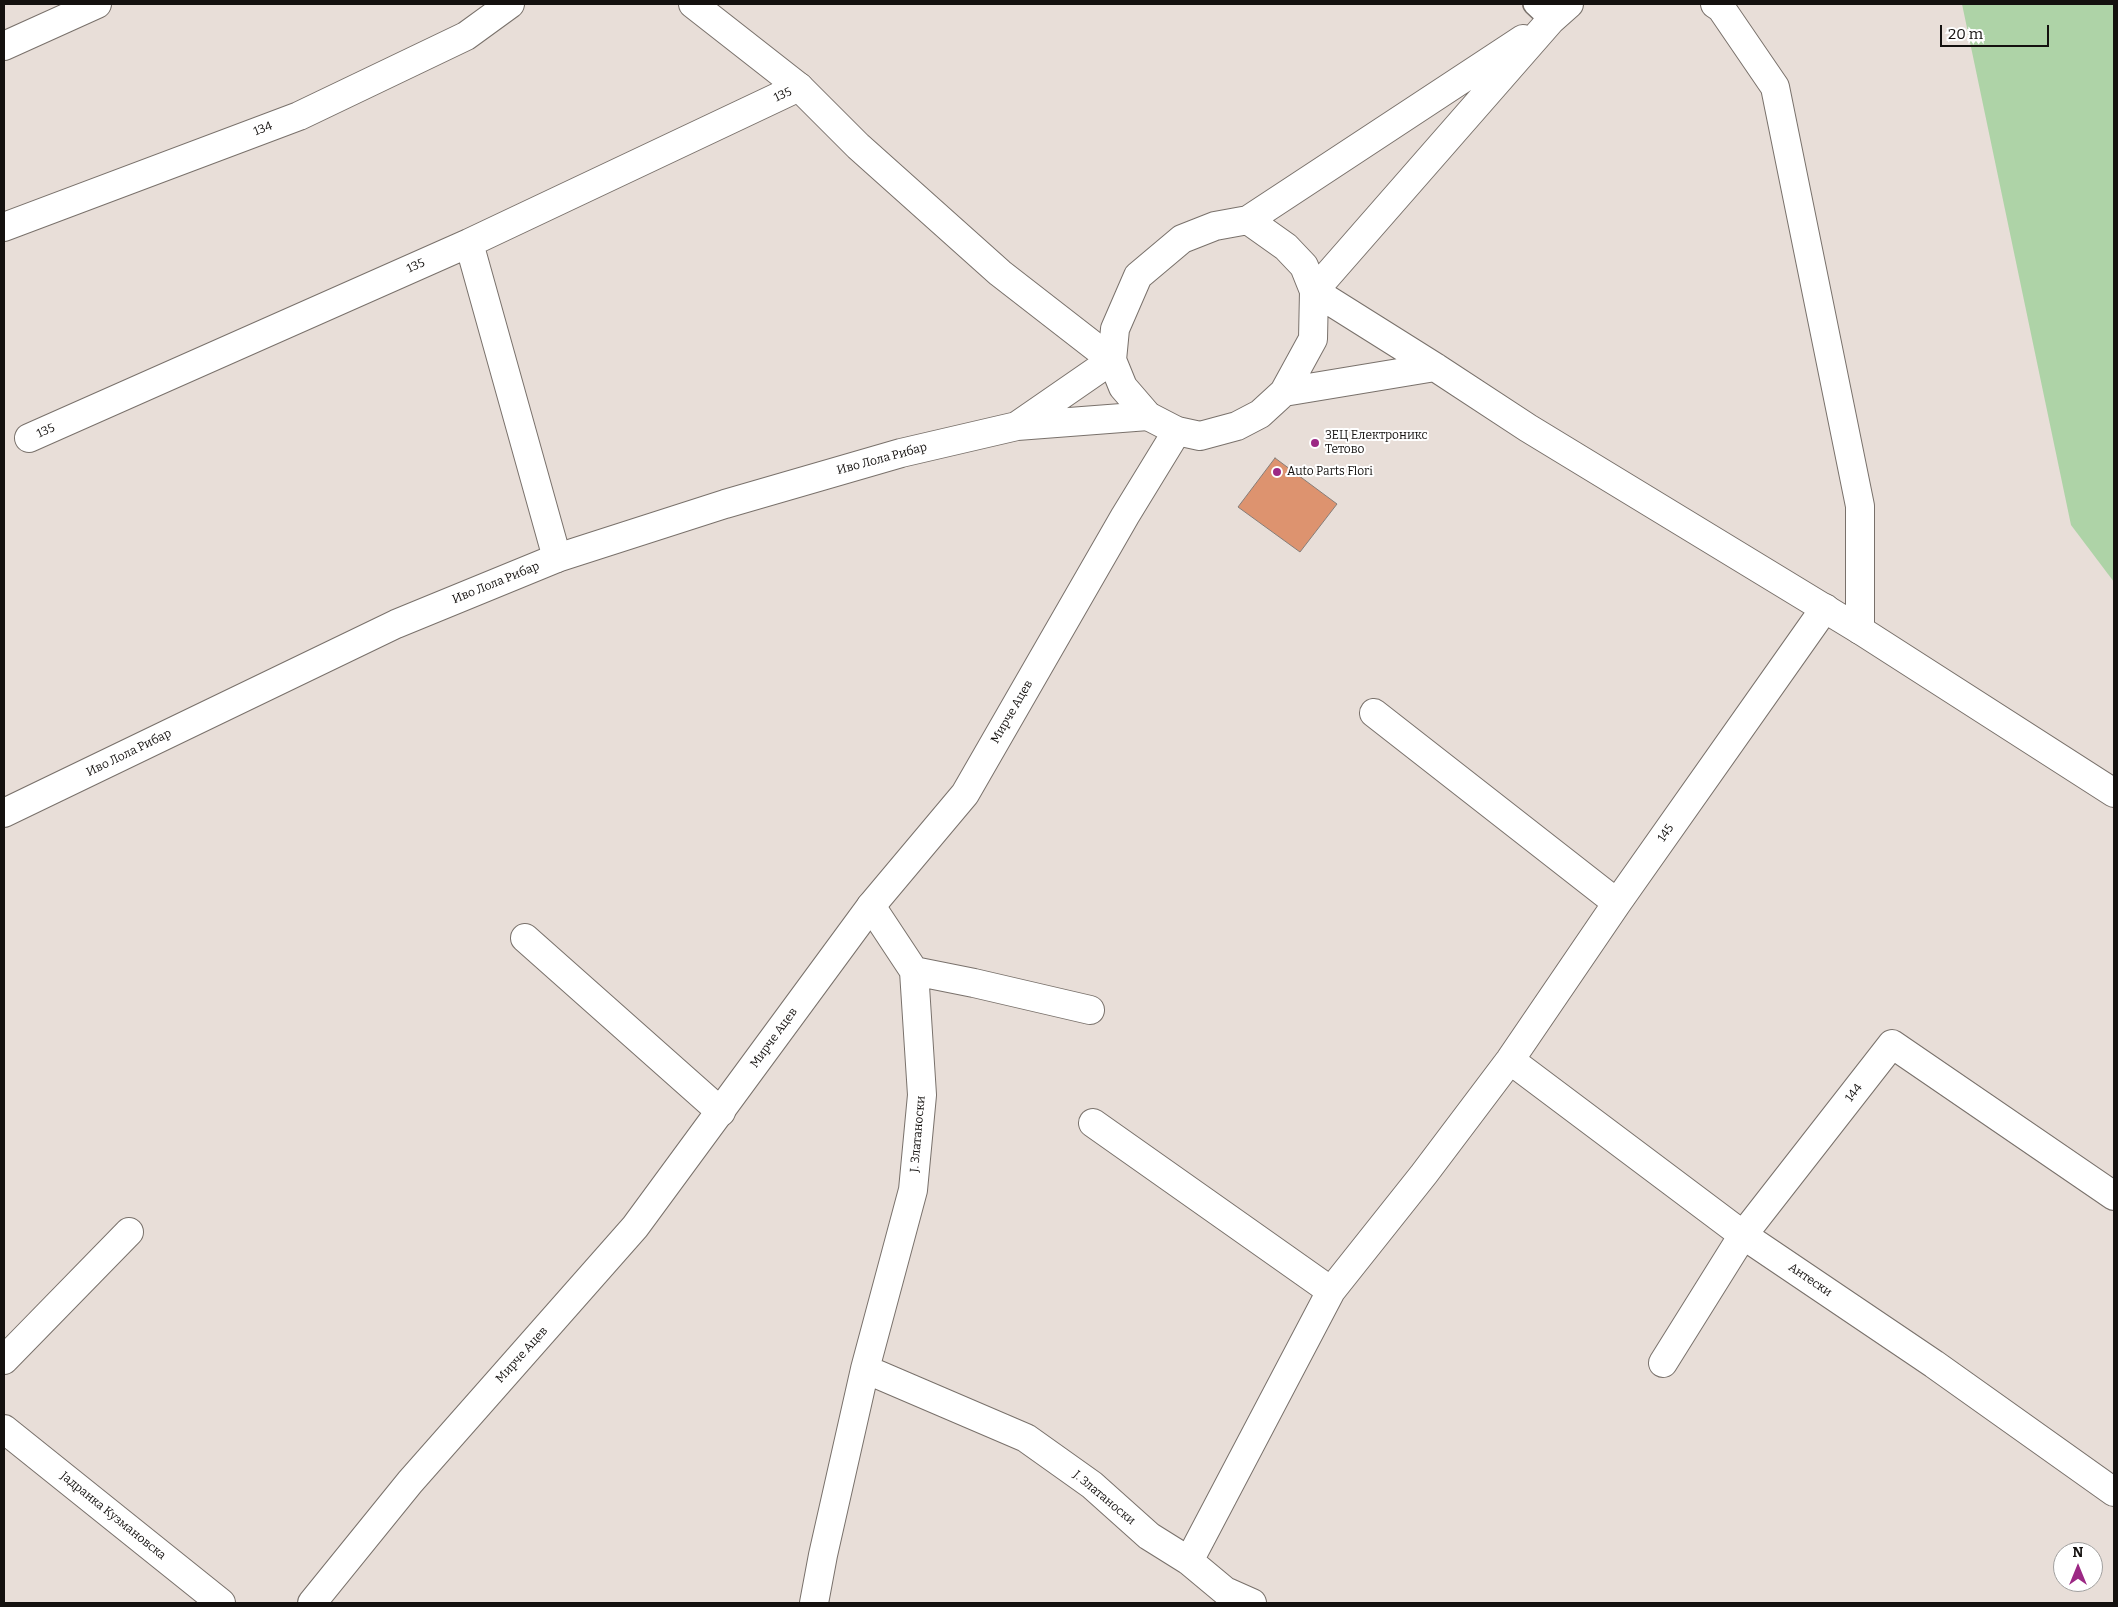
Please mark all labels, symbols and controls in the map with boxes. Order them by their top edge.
scale bar [1943,15,2052,47]
text: 20 m [1948,25,1983,43]
street label: 135 [772,85,794,105]
street label: 134 [252,119,274,139]
street label: 135 [405,256,427,276]
street label: 135 [35,421,57,441]
place label: ЗЕЦ Електроникс Тетово [1325,429,1428,457]
marker: ЗЕЦ Електроникс Тетово [1309,437,1321,449]
street label: Иво Лола Рибар [835,440,929,478]
place label: Auto Parts Flori [1287,465,1373,479]
marker: Auto Parts Flori [1271,466,1283,478]
street label: Иво Лола Рибар [450,559,542,607]
street label: Мирче Ацев [988,678,1036,746]
street label: Иво Лола Рибар [84,726,174,780]
street label: 145 [1655,821,1677,845]
street label: Мирче Ацев [747,1005,801,1071]
street label: 144 [1842,1081,1866,1105]
street label: Ј. Златаноски [907,1095,929,1173]
street label: Антески [1786,1260,1834,1300]
street label: Мирче Ацев [493,1324,551,1386]
street label: Ј. Златаноски [1070,1468,1138,1528]
street label: Јадранка Кузмановска [57,1469,169,1563]
north arrow [2053,1542,2103,1592]
text: N [2073,1544,2083,1561]

